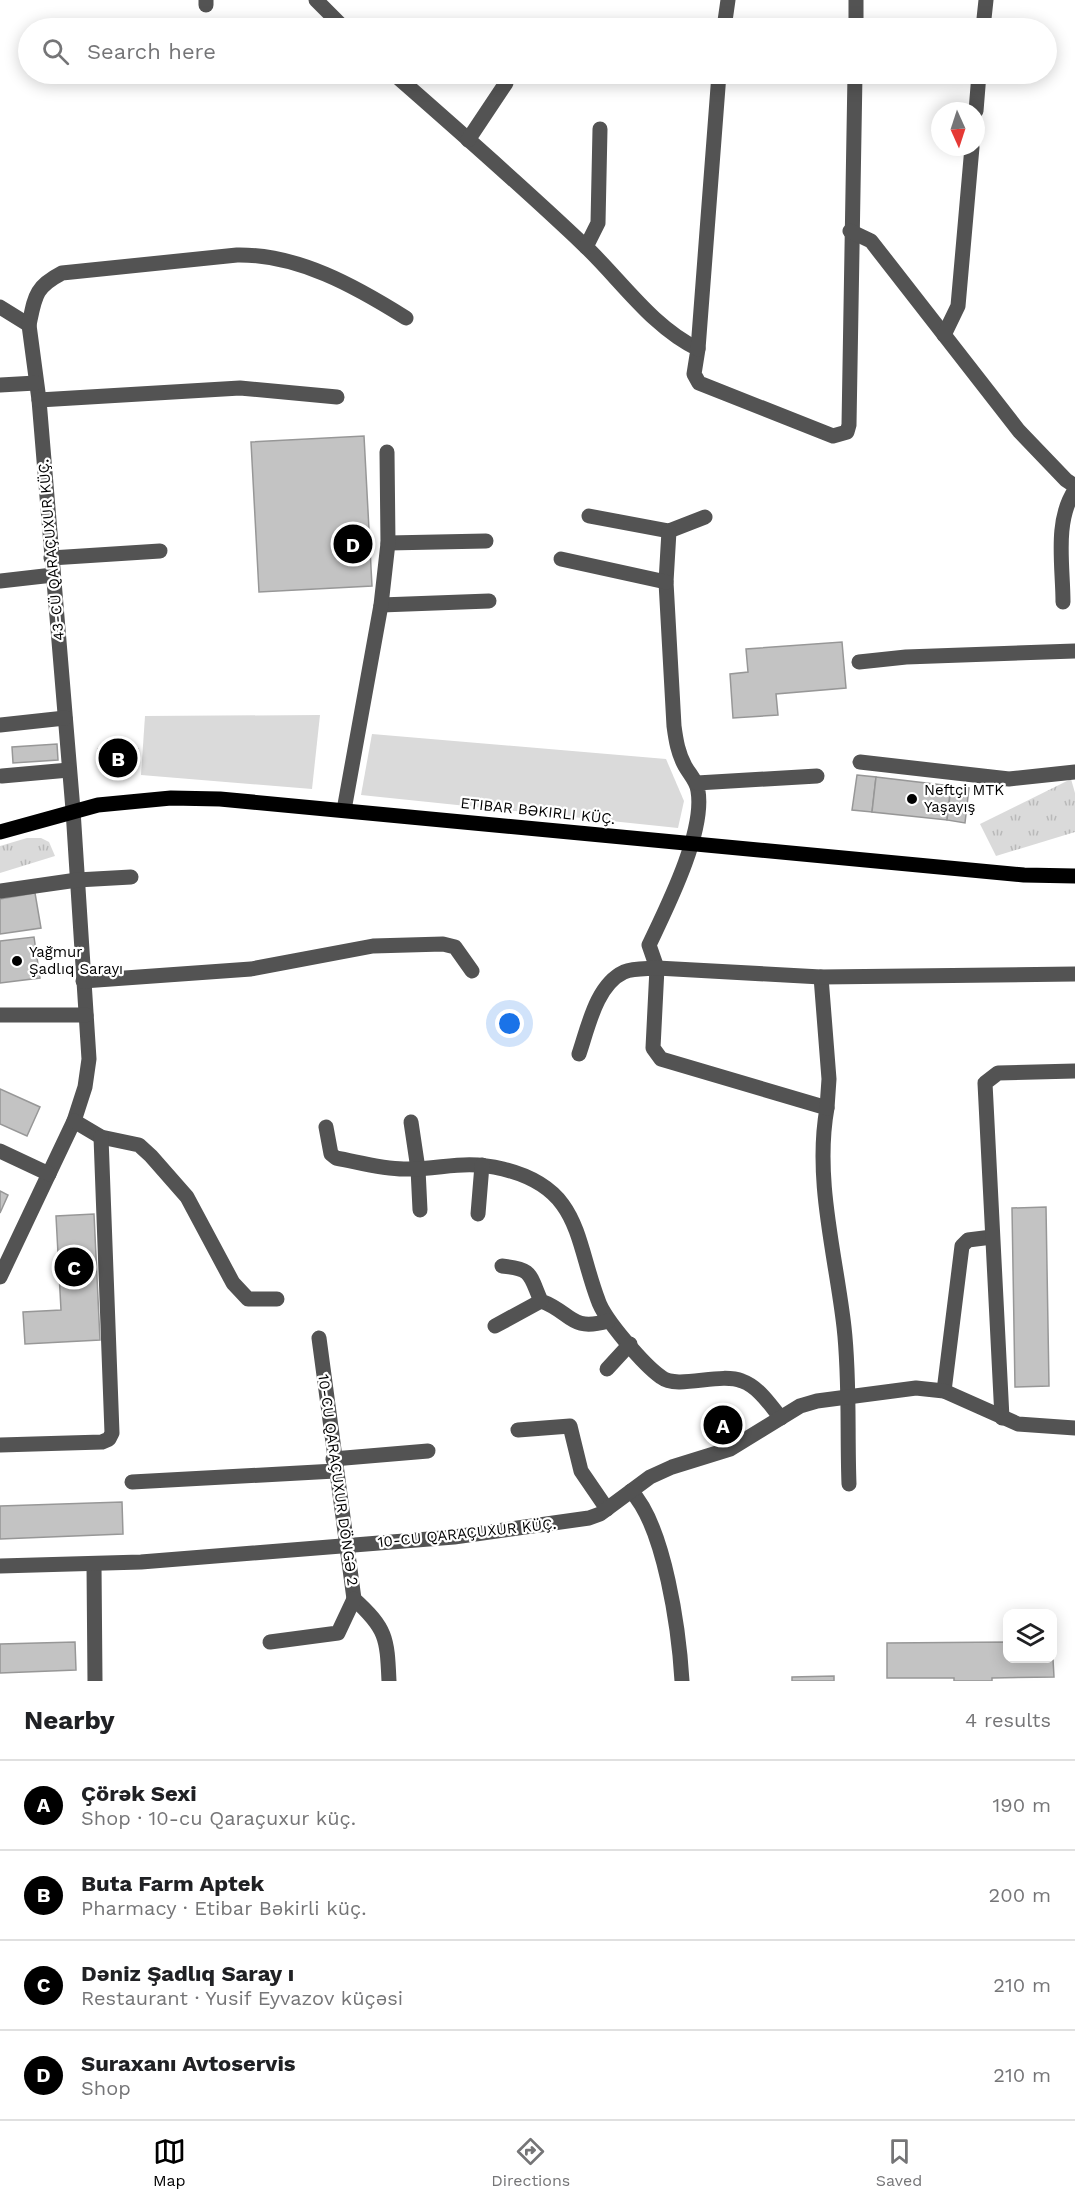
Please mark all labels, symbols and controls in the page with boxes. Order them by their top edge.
search box [18,18,1057,84]
icon: search [39,35,72,68]
text: Search here [87,39,216,64]
north arrow [931,102,985,156]
street label: 43-CÜ QARAÇUXUR KÜÇ. [34,458,68,642]
pin: D [334,522,372,566]
pin: B [98,736,138,780]
place label: Neftçi MTK Yaşayış [924,781,1004,816]
marker: Neftçi MTK Yaşayış [905,792,919,806]
street label: ETIBAR BƏKIRLI KÜÇ. [460,794,616,828]
place label: Yağmur Şadlıq Sarayı [29,943,123,978]
marker: Yağmur Şadlıq Sarayı [10,954,24,968]
your location [495,1009,524,1038]
pin: C [54,1244,94,1290]
street label: 10-CU QARAÇUXUR DÖNGƏ 2 [314,1373,362,1587]
pin: A [704,1402,742,1448]
street label: 10-CU QARAÇUXUR KÜÇ. [377,1515,557,1551]
map controls [1003,1609,1057,1663]
button: layers [1003,1609,1057,1663]
text: Nearby [24,1705,115,1735]
text: 4 results [965,1708,1051,1732]
text: Çörək Sexi [81,1781,197,1806]
text: A [37,1793,50,1817]
text: 190 m [993,1793,1051,1817]
text: Shop · 10-cu Qaraçuxur küç. [81,1806,356,1830]
text: Buta Farm Aptek [81,1871,264,1896]
text: B [37,1883,50,1907]
text: 200 m [989,1883,1051,1907]
text: Pharmacy · Etibar Bəkirli küç. [81,1896,367,1920]
text: Dəniz Şadlıq Saray ı [81,1961,294,1986]
text: C [37,1973,50,1997]
text: 210 m [993,1973,1051,1997]
text: Restaurant · Yusif Eyvazov küçəsi [81,1986,403,2010]
text: Suraxanı Avtoservis [81,2051,296,2076]
text: D [36,2063,51,2087]
text: 210 m [993,2063,1051,2087]
text: Shop [81,2076,131,2100]
tab: Map [153,2135,186,2190]
tab: Directions [491,2135,570,2190]
tab: Saved [876,2135,922,2190]

